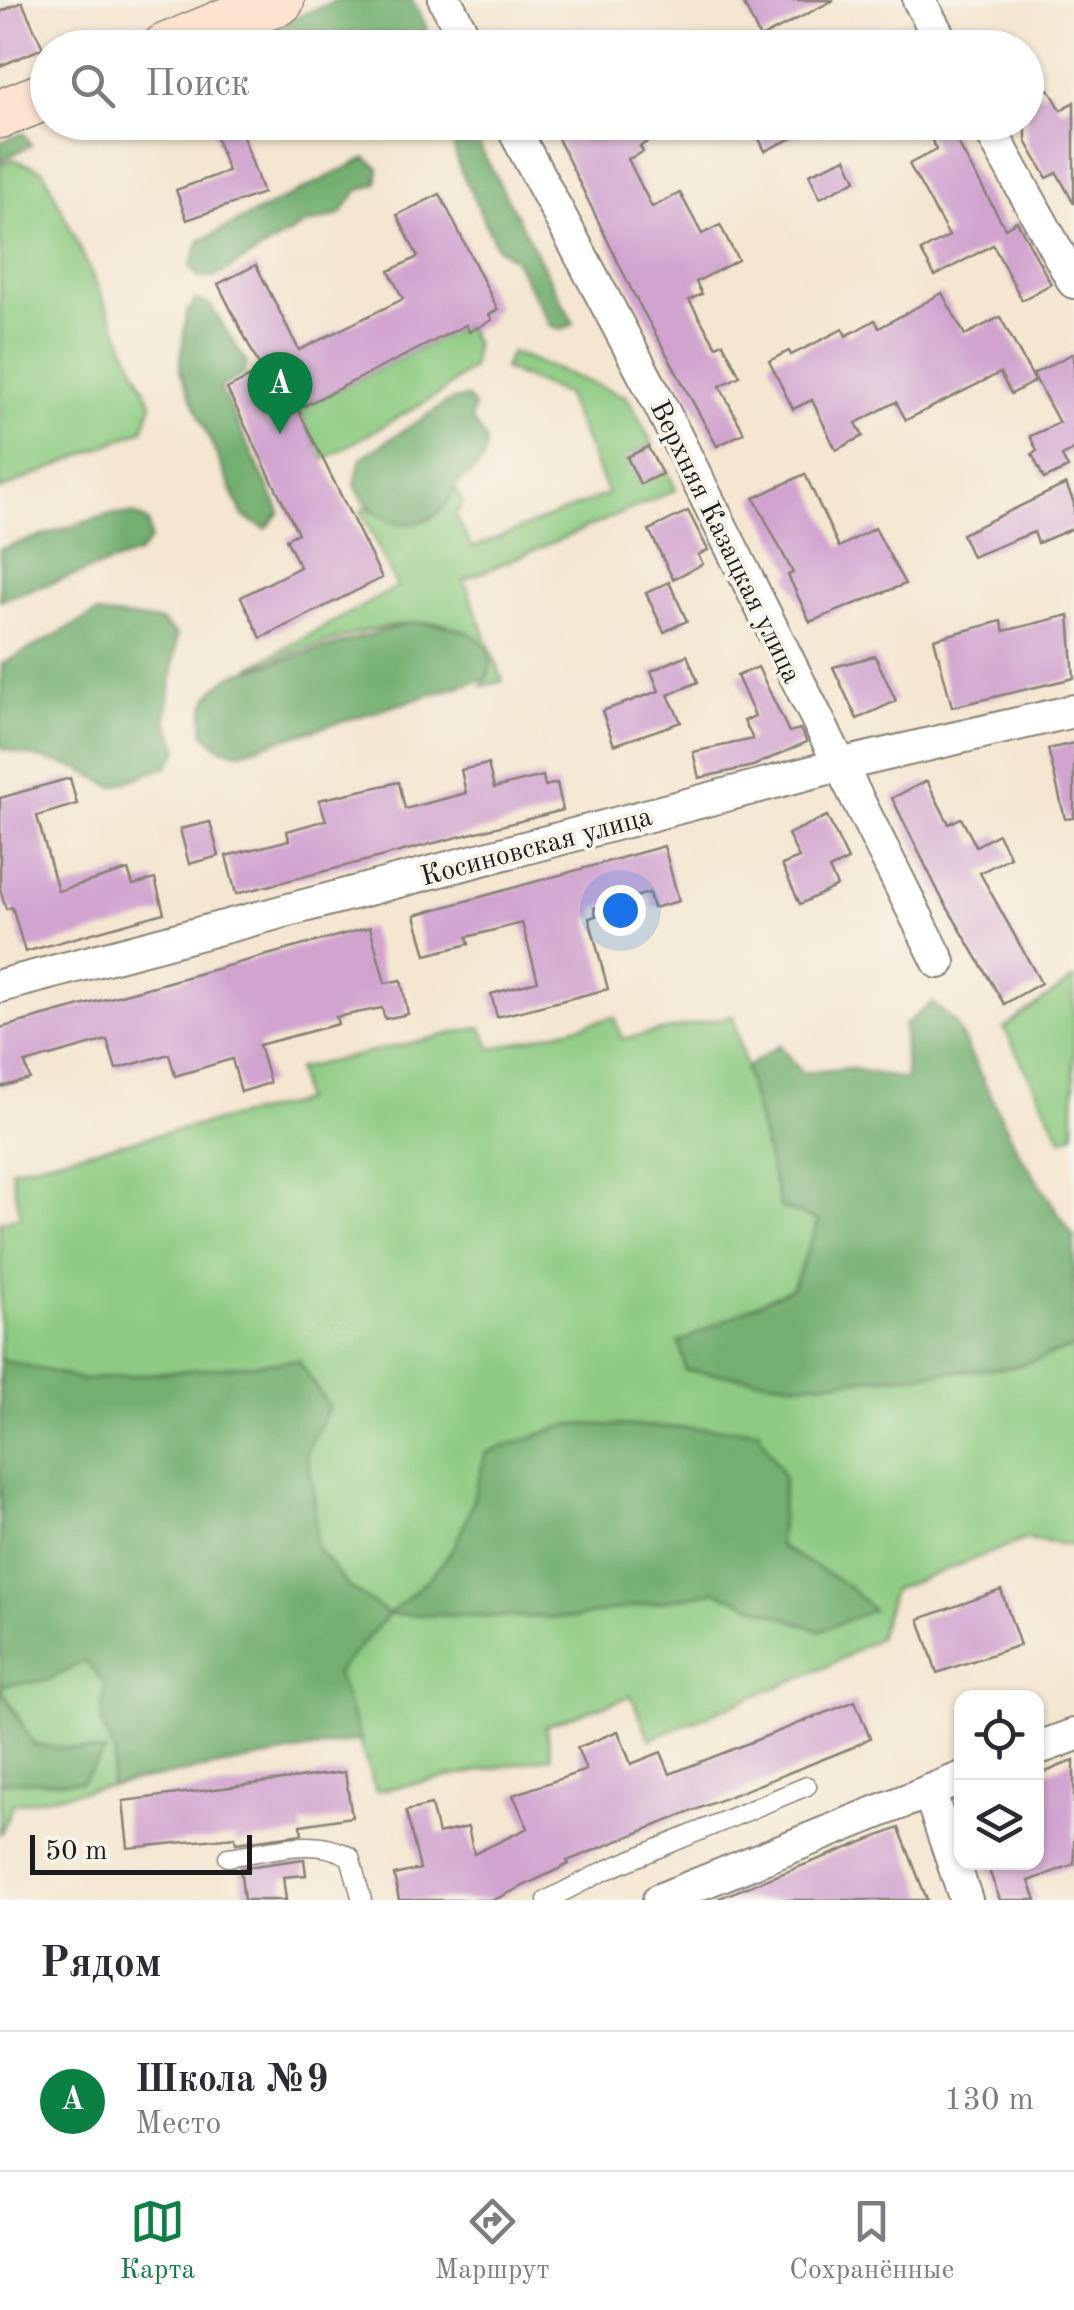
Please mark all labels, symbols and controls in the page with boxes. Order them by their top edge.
search box [30,30,1044,140]
icon: search [65,58,120,113]
text: Поиск [145,66,250,104]
pin: A [248,352,312,434]
street label: Верхняя Казацкая улица [644,397,805,688]
street label: Косиновская улица [418,803,656,892]
your location [595,885,646,936]
map controls [954,1690,1044,1870]
button: locate [954,1690,1044,1780]
button: layers [954,1780,1044,1870]
scale bar [30,1830,252,1874]
text: 50 m [45,1838,108,1866]
text: Рядом [40,1944,162,1986]
text: Школа №9 [135,2062,329,2100]
text: A [60,2085,85,2117]
text: 130 m [944,2085,1034,2117]
text: Место [135,2109,221,2141]
tab: Карта [120,2194,195,2289]
tab: Маршрут [435,2194,550,2289]
tab: Сохранённые [789,2194,954,2289]

